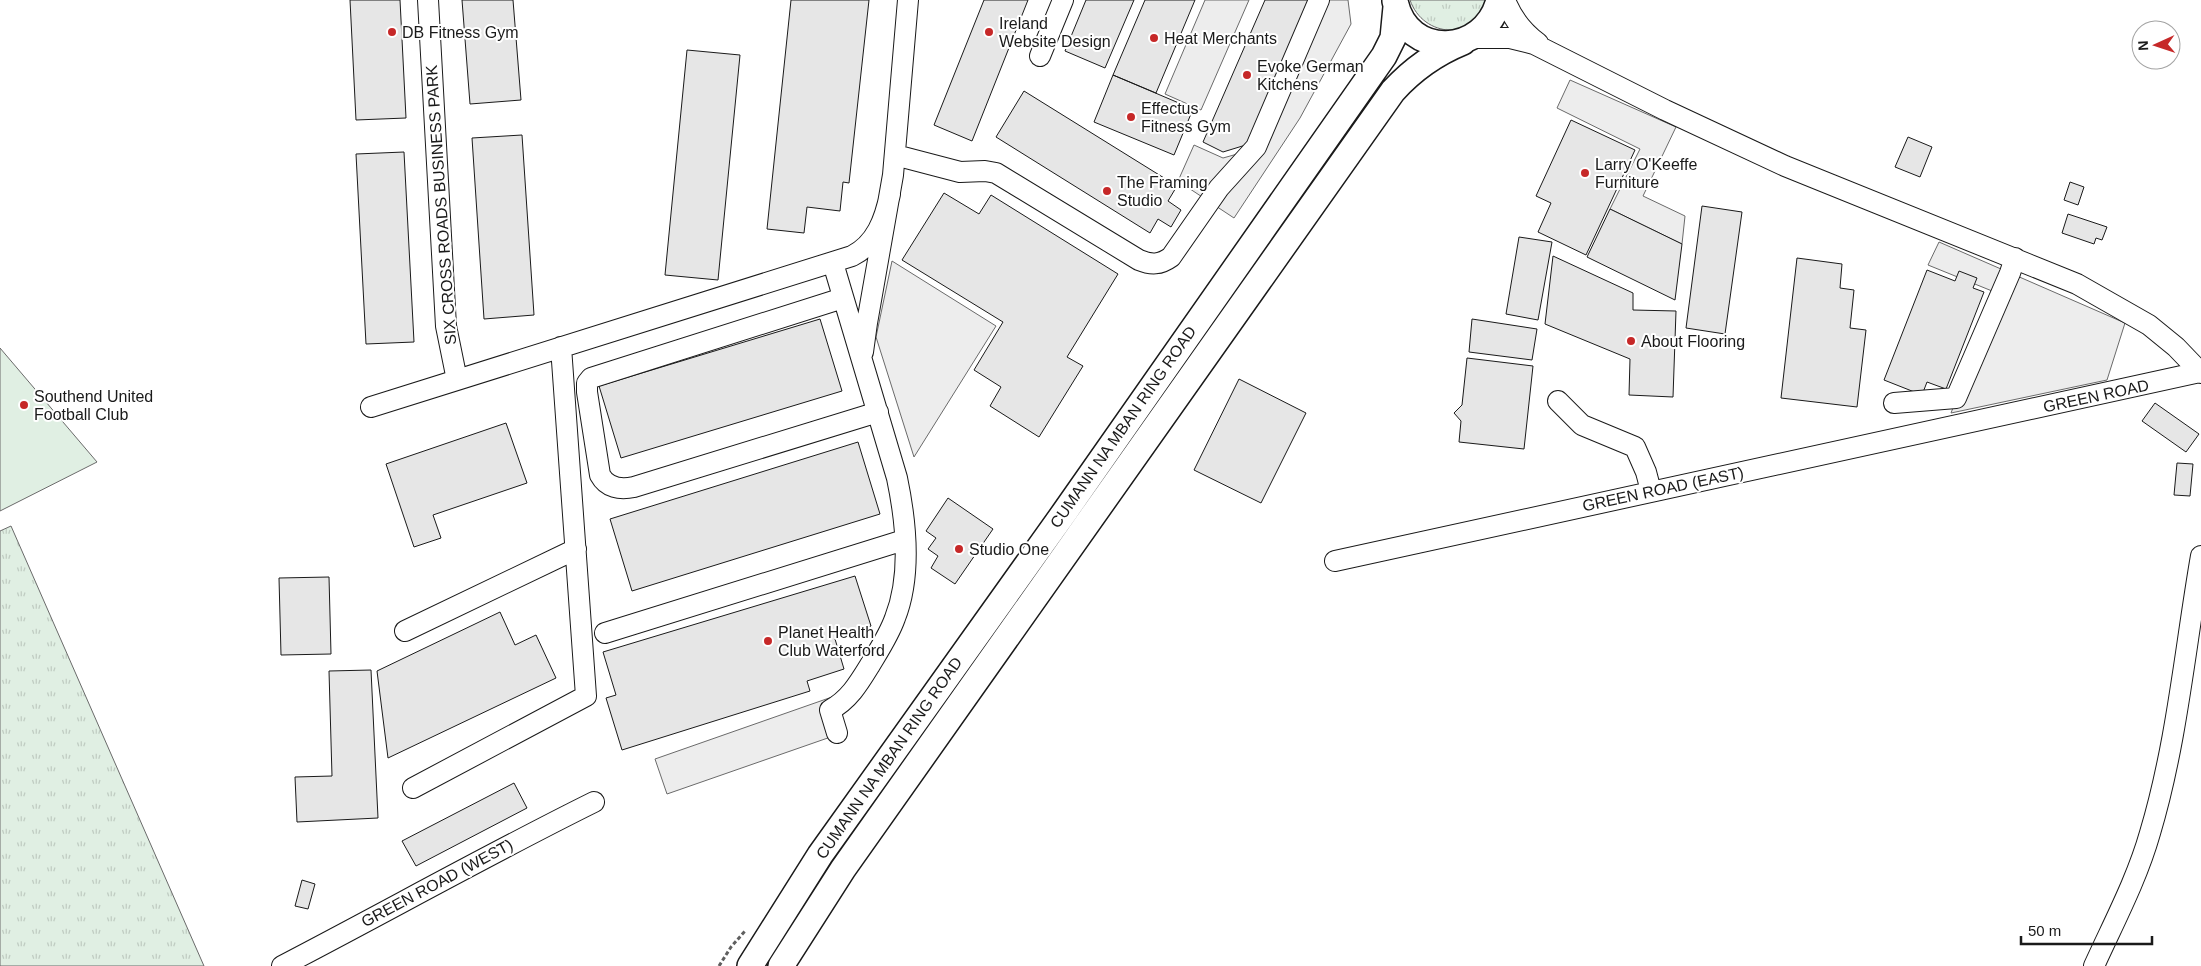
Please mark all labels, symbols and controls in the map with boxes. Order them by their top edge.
place label: Ireland Website Design [999,15,1111,50]
north arrow [2131,20,2181,70]
place label: DB Fitness Gym [402,24,518,41]
marker: DB Fitness Gym [386,26,398,38]
marker: Ireland Website Design [983,26,995,38]
place label: Heat Merchants [1164,30,1277,47]
marker: Heat Merchants [1148,32,1160,44]
text: N [2135,40,2151,51]
place label: Evoke German Kitchens [1257,58,1364,93]
street label: SIX CROSS ROADS BUSINESS PARK [423,64,459,346]
marker: Evoke German Kitchens [1241,69,1253,81]
place label: Effectus Fitness Gym [1141,100,1231,135]
marker: Effectus Fitness Gym [1125,111,1137,123]
place label: Larry O'Keeffe Furniture [1595,156,1697,191]
marker: Larry O'Keeffe Furniture [1579,167,1591,179]
place label: The Framing Studio [1117,174,1208,209]
marker: The Framing Studio [1101,185,1113,197]
street label: CUMANN NA MBAN RING ROAD [1047,323,1199,531]
place label: About Flooring [1641,333,1745,350]
marker: About Flooring [1625,335,1637,347]
street label: GREEN ROAD [2042,377,2150,415]
place label: Southend United Football Club [34,388,153,423]
marker: Southend United Football Club [18,399,30,411]
street label: GREEN ROAD (EAST) [1581,464,1745,514]
place label: Studio One [969,541,1049,558]
marker: Studio One [953,543,965,555]
place label: Planet Health Club Waterford [778,624,885,659]
marker: Planet Health Club Waterford [762,635,774,647]
street label: CUMANN NA MBAN RING ROAD [813,654,965,862]
street label: GREEN ROAD (WEST) [358,836,516,930]
scale bar [2021,914,2152,946]
text: 50 m [2028,922,2061,939]

